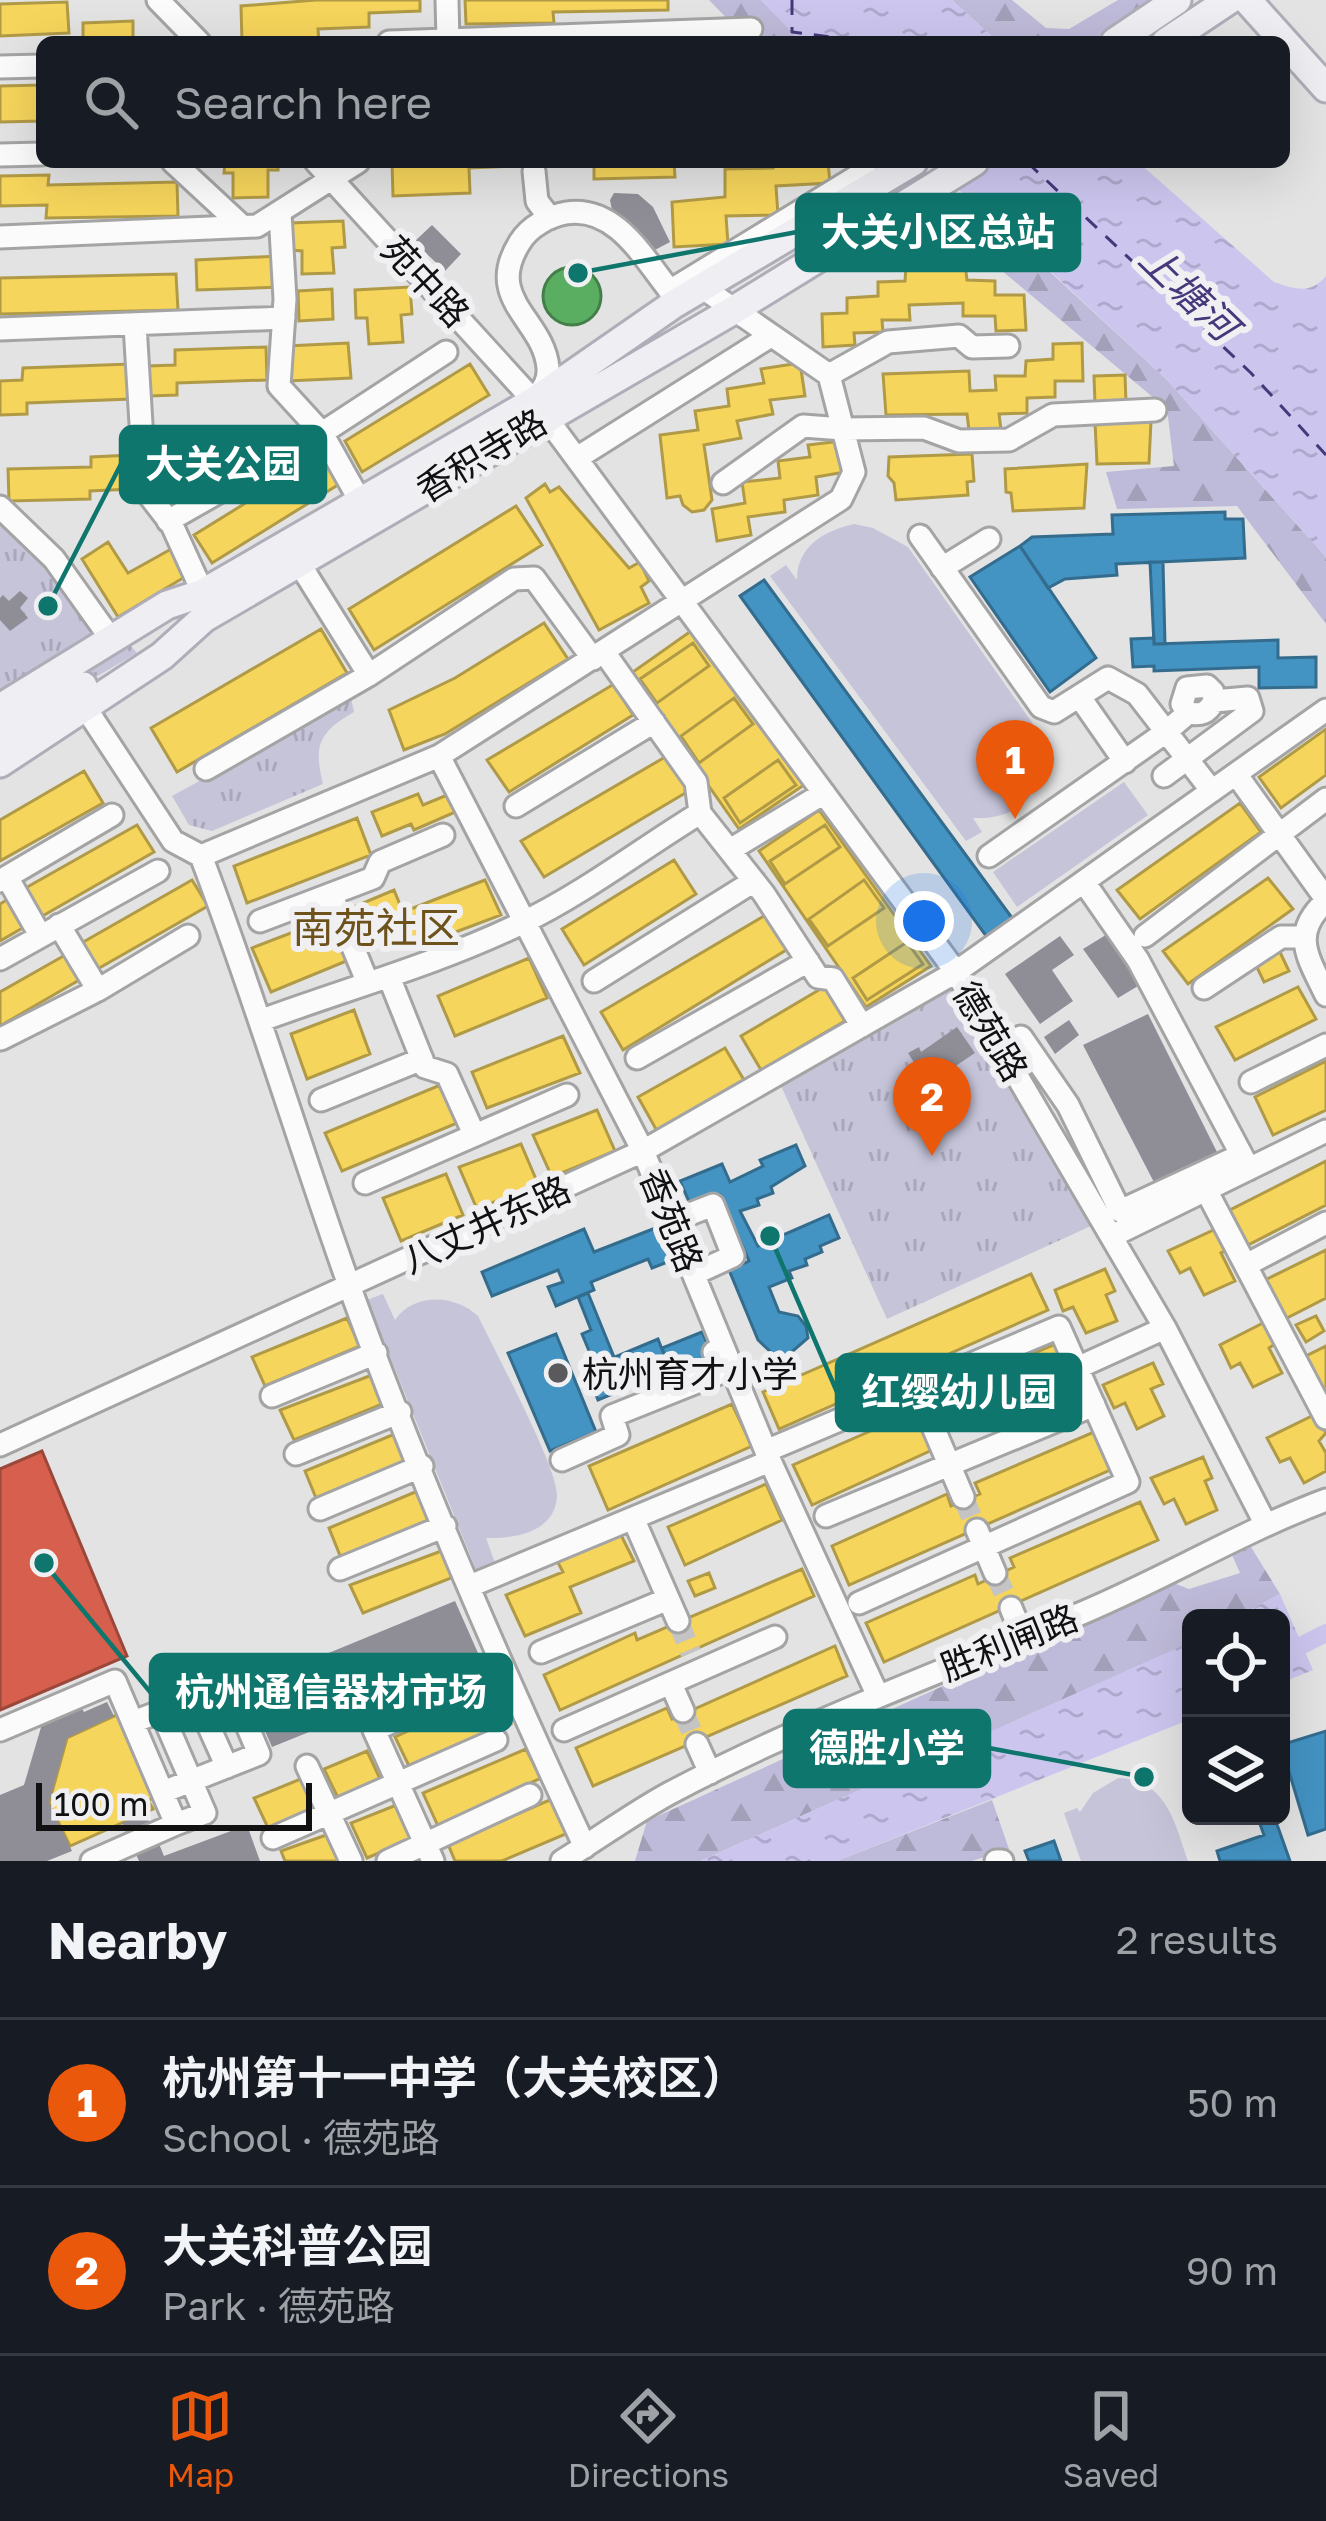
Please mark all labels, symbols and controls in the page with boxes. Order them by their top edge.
search box [36,36,1290,168]
icon: search [78,69,144,135]
text: Search here [174,75,432,129]
callout: 大关小区总站 [797,195,1079,270]
text: 大关小区总站 [821,208,1055,255]
street label: 苑中路 [373,227,479,335]
water label: 上塘河 [1131,234,1252,354]
street label: 香积寺路 [408,399,554,511]
callout: 大关公园 [121,427,325,502]
text: 大关公园 [145,440,301,487]
pin: 1 [976,720,1054,819]
your location [894,891,954,951]
district label: 南苑社区 [292,902,460,952]
street label: 德苑路 [945,974,1037,1088]
pin: 2 [893,1057,971,1156]
street label: 香苑路 [632,1162,712,1278]
street label: 八丈井东路 [395,1166,577,1282]
place label: 杭州育才小学 [582,1352,798,1395]
callout: 红缨幼儿园 [837,1355,1080,1430]
marker: 杭州育才小学 [545,1360,571,1386]
text: 红缨幼儿园 [861,1368,1057,1415]
street label: 胜利闸路 [934,1595,1084,1689]
map controls [1182,1609,1290,1825]
button: locate [1182,1609,1290,1717]
callout: 杭州通信器材市场 [151,1655,511,1730]
text: 杭州通信器材市场 [175,1668,487,1715]
callout: 德胜小学 [785,1711,989,1786]
button: layers [1182,1717,1290,1825]
text: 德胜小学 [809,1724,965,1771]
scale bar [36,1777,312,1830]
text: 100 m [54,1784,148,1823]
text: Nearby [48,1909,227,1970]
text: 2 results [1116,1916,1278,1963]
text: 杭州第十一中学（大关校区） [162,2050,747,2104]
text: 1 [77,2079,97,2126]
text: 50 m [1187,2079,1278,2126]
text: School · 德苑路 [162,2114,440,2161]
text: 大关科普公园 [162,2218,432,2272]
text: 2 [75,2247,99,2294]
text: 90 m [1186,2247,1278,2294]
text: Park · 德苑路 [162,2282,395,2329]
tab: Map [167,2383,234,2494]
tab: Directions [568,2383,729,2494]
tab: Saved [1063,2383,1159,2494]

